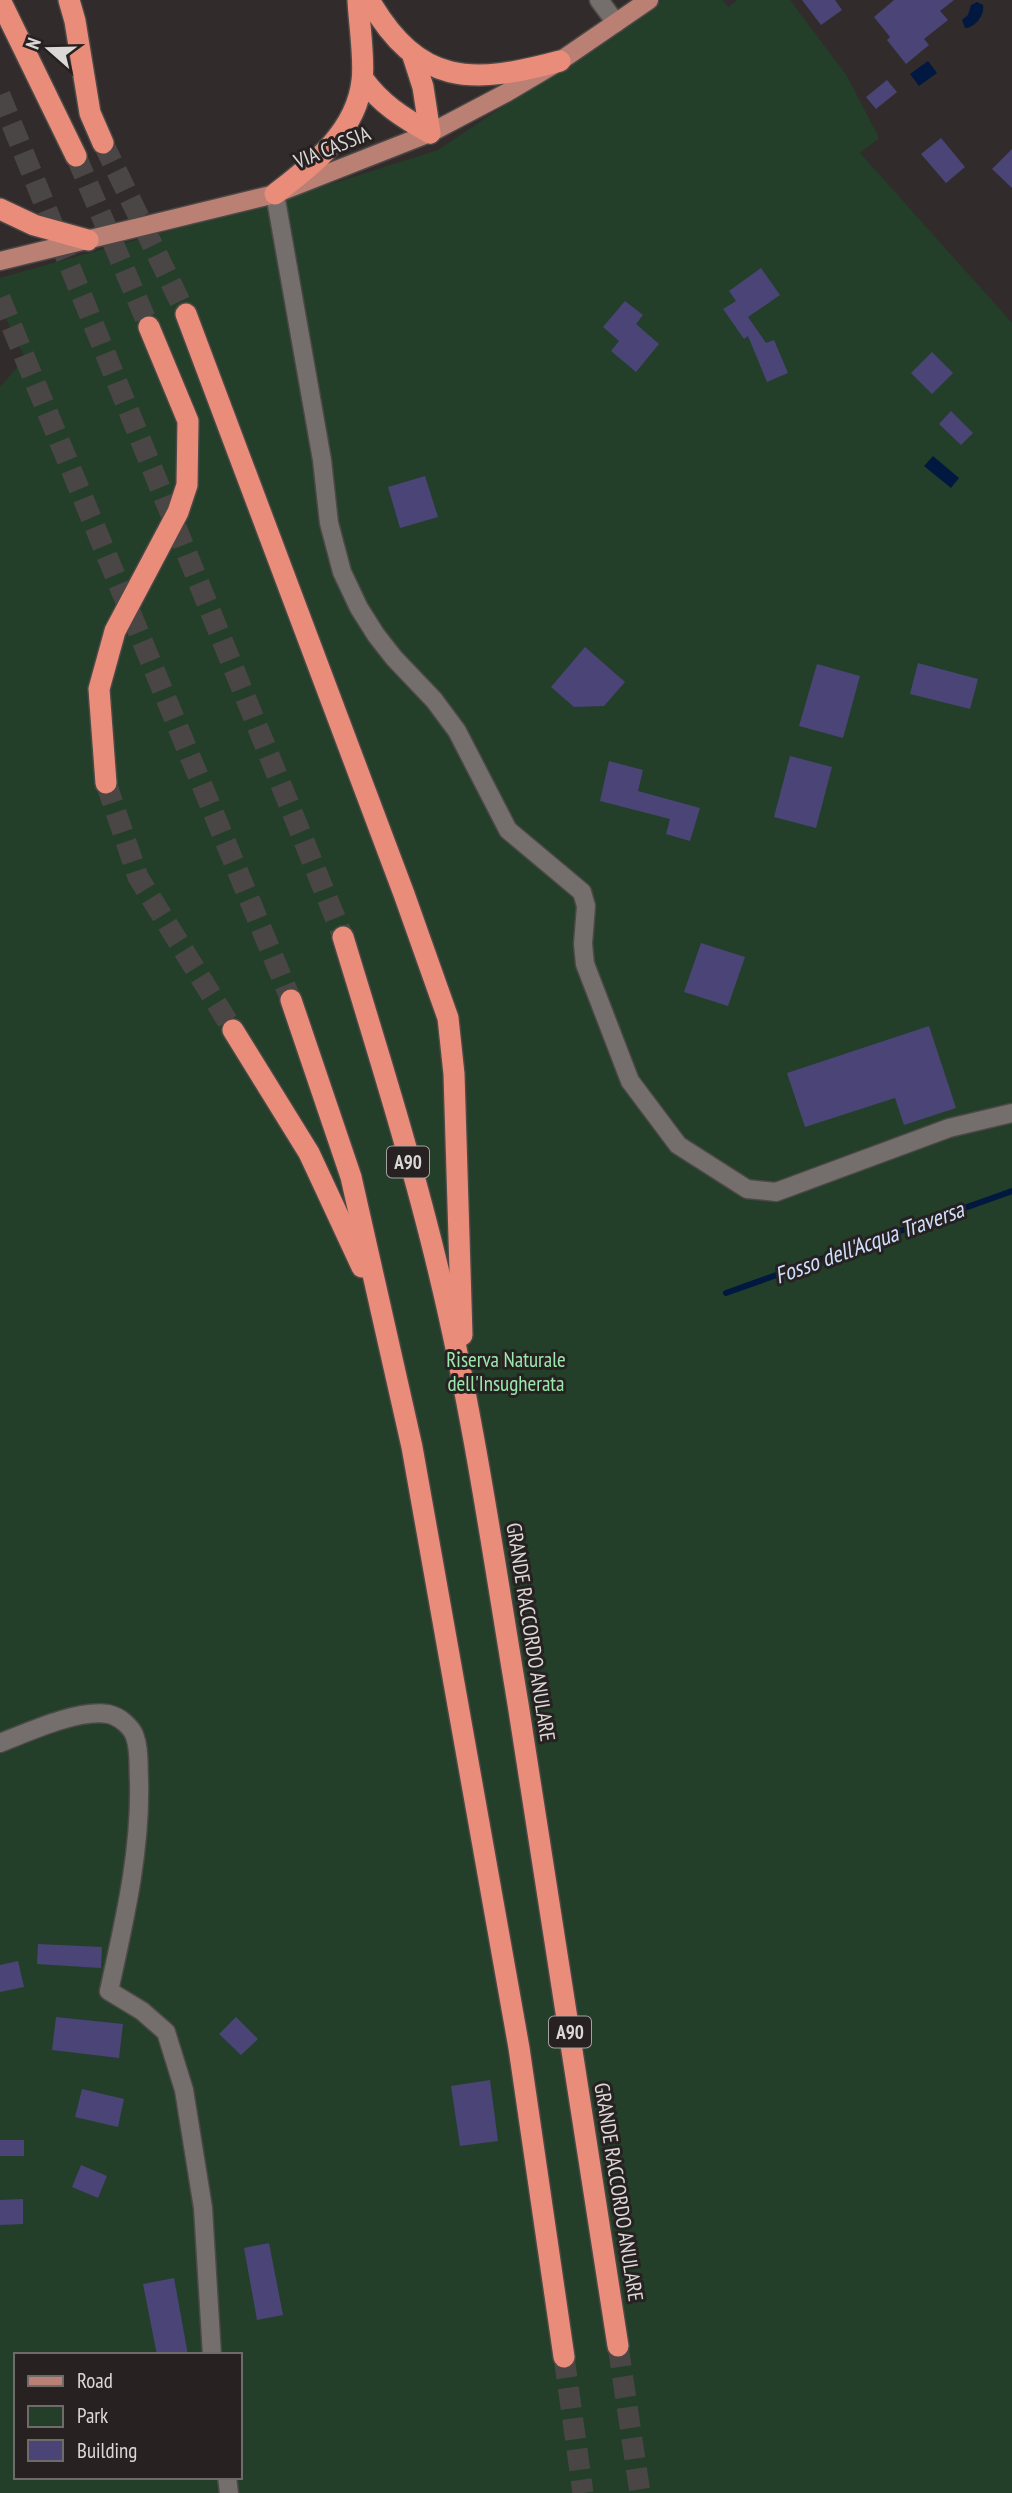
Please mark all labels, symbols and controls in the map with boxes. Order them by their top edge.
north arrow [14,14,84,84]
text: N [20,34,46,52]
street label: VIA CASSIA [289,119,374,175]
road number: A90 [387,1146,429,1178]
water label: Fosso dell'Acqua Traversa [770,1194,969,1290]
park label: Riserva Naturale dell'Insugherata [446,1346,566,1397]
street label: GRANDE RACCORDO ANULARE [500,1521,562,1743]
road number: A90 [549,2016,591,2048]
street label: GRANDE RACCORDO ANULARE [588,2081,650,2303]
legend [14,2353,242,2479]
text: Road [77,2367,113,2394]
text: Park [77,2402,108,2429]
text: Building [77,2437,137,2464]

